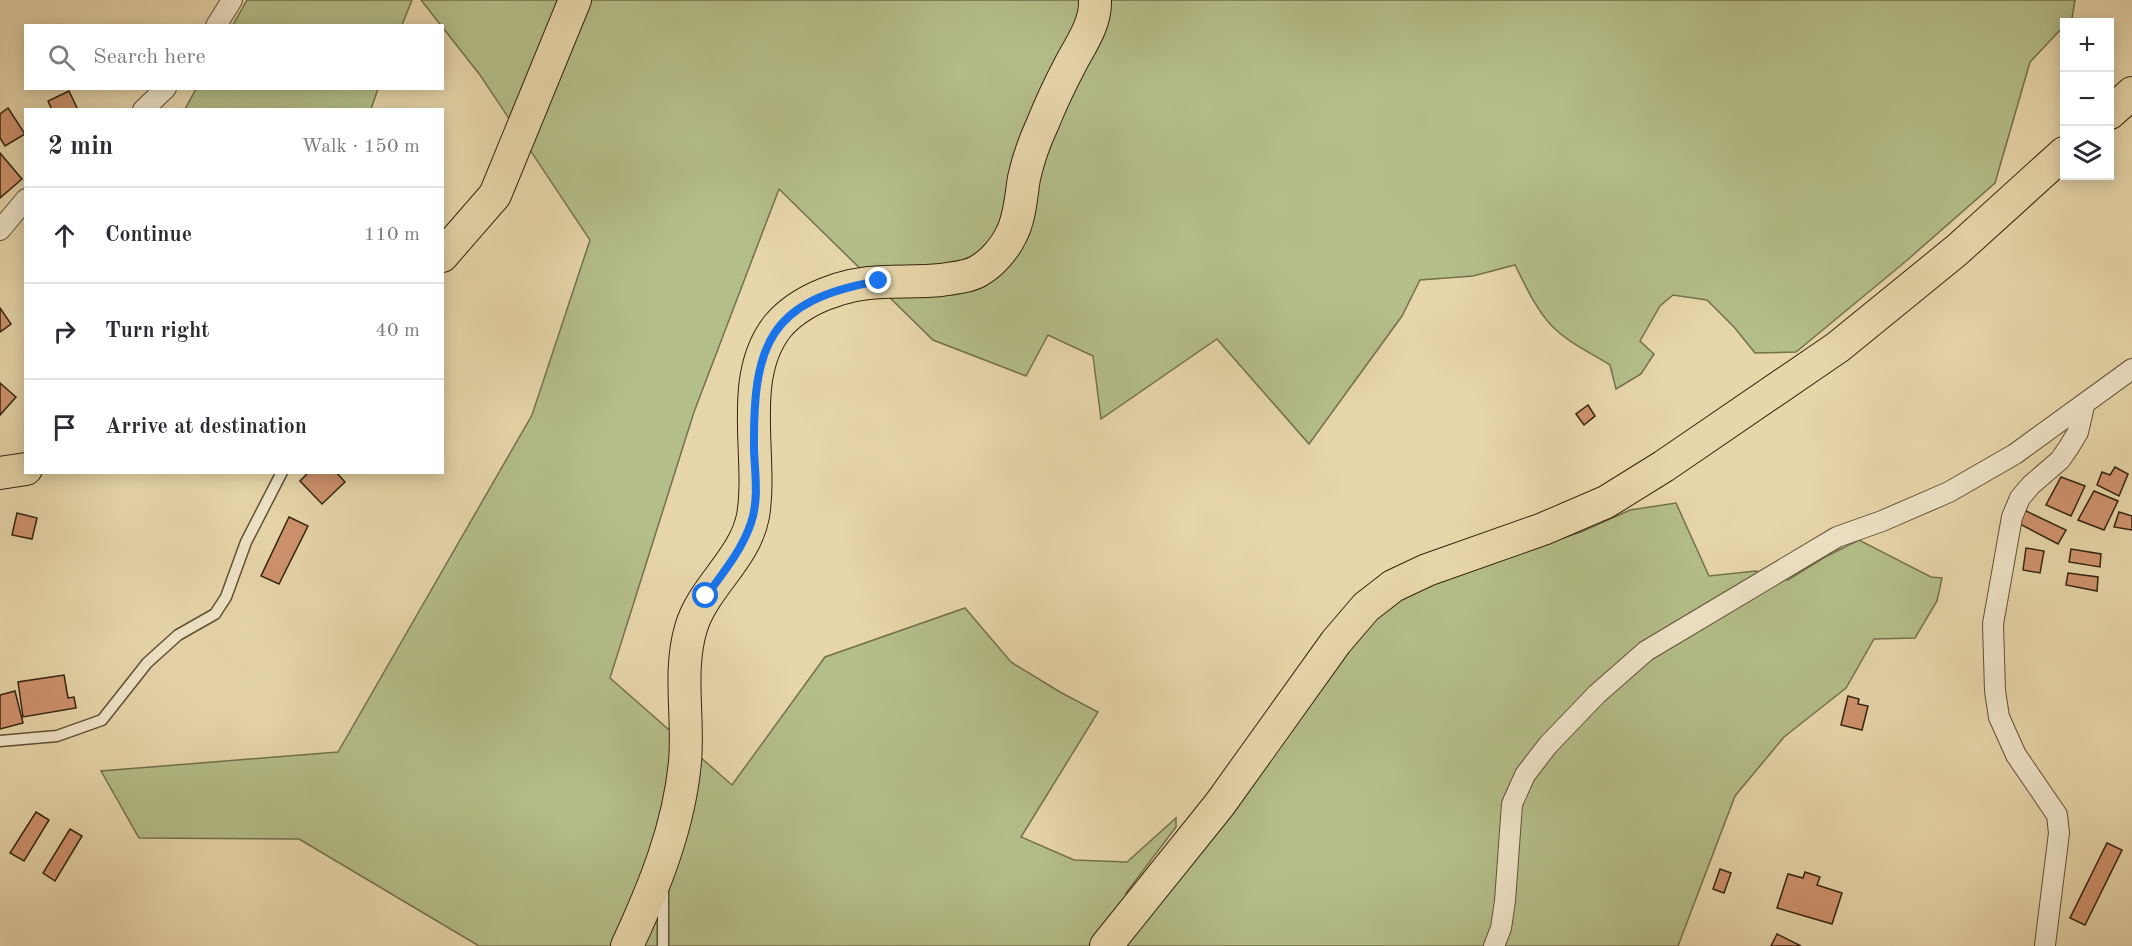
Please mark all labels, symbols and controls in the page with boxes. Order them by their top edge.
map controls [2060,18,2114,180]
button: + [2060,18,2114,72]
search box [24,24,444,90]
icon: search [45,41,78,74]
text: Search here [93,46,206,68]
button: − [2060,72,2114,126]
button: layers [2060,126,2114,180]
text: 2 min [48,134,113,160]
text: Walk · 150 m [301,137,420,157]
icon: ahead [48,219,81,252]
text: Continue [105,224,192,246]
text: 110 m [364,225,420,245]
route end [865,267,891,293]
icon: right [48,315,81,348]
text: Turn right [105,320,209,342]
text: 40 m [375,321,420,341]
icon: arrive [48,411,81,444]
text: Arrive at destination [105,416,307,438]
route start [692,582,718,608]

